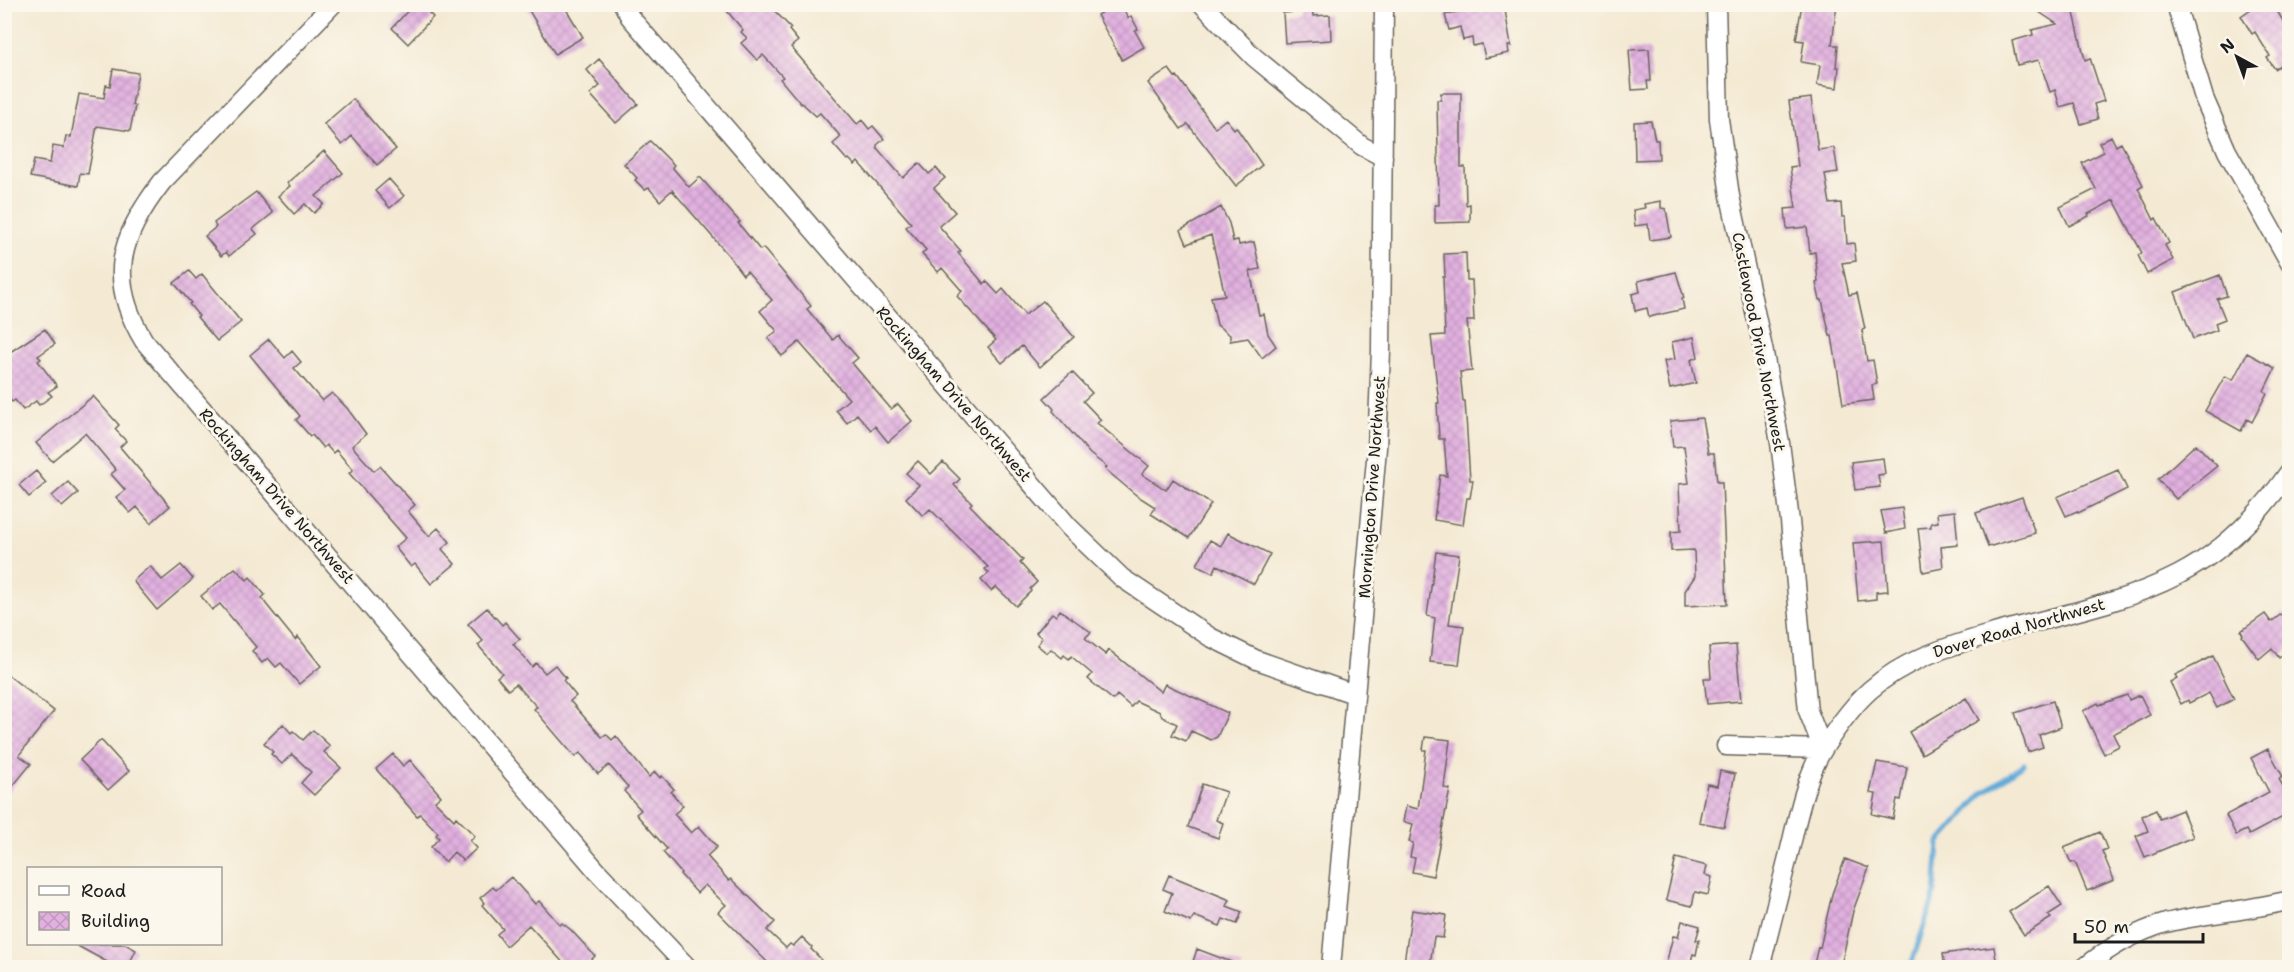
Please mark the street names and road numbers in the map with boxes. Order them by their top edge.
street label: Castlewood Drive Northwest [1727,231,1791,453]
street label: Rockingham Drive Northwest [872,302,1036,486]
street label: Mornington Drive Northwest [1354,375,1390,599]
street label: Rockingham Drive Northwest [195,404,359,588]
street label: Dover Road Northwest [1931,593,2107,663]

